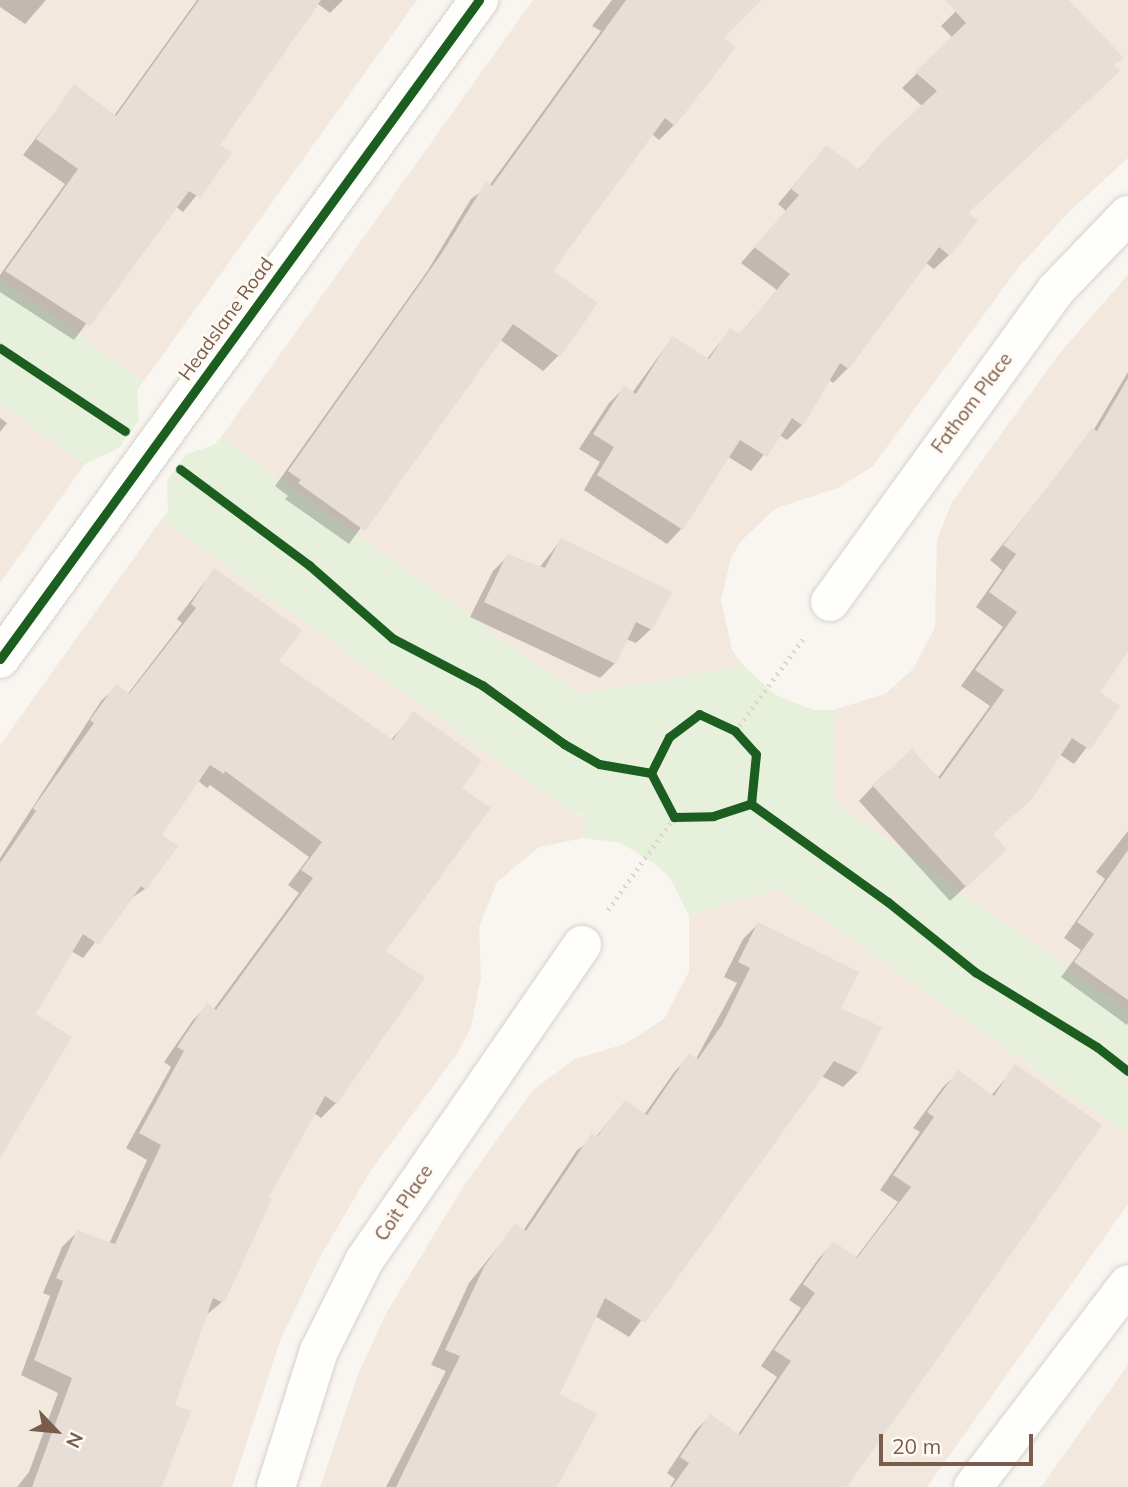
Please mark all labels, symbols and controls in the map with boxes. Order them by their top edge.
street label: Headslane Road [174,253,278,385]
street label: Fathom Place [927,348,1017,458]
street label: Coit Place [370,1160,438,1246]
north arrow [21,1396,91,1466]
scale bar [883,1420,1037,1464]
text: N [61,1428,89,1452]
text: 20 m [892,1433,941,1459]

